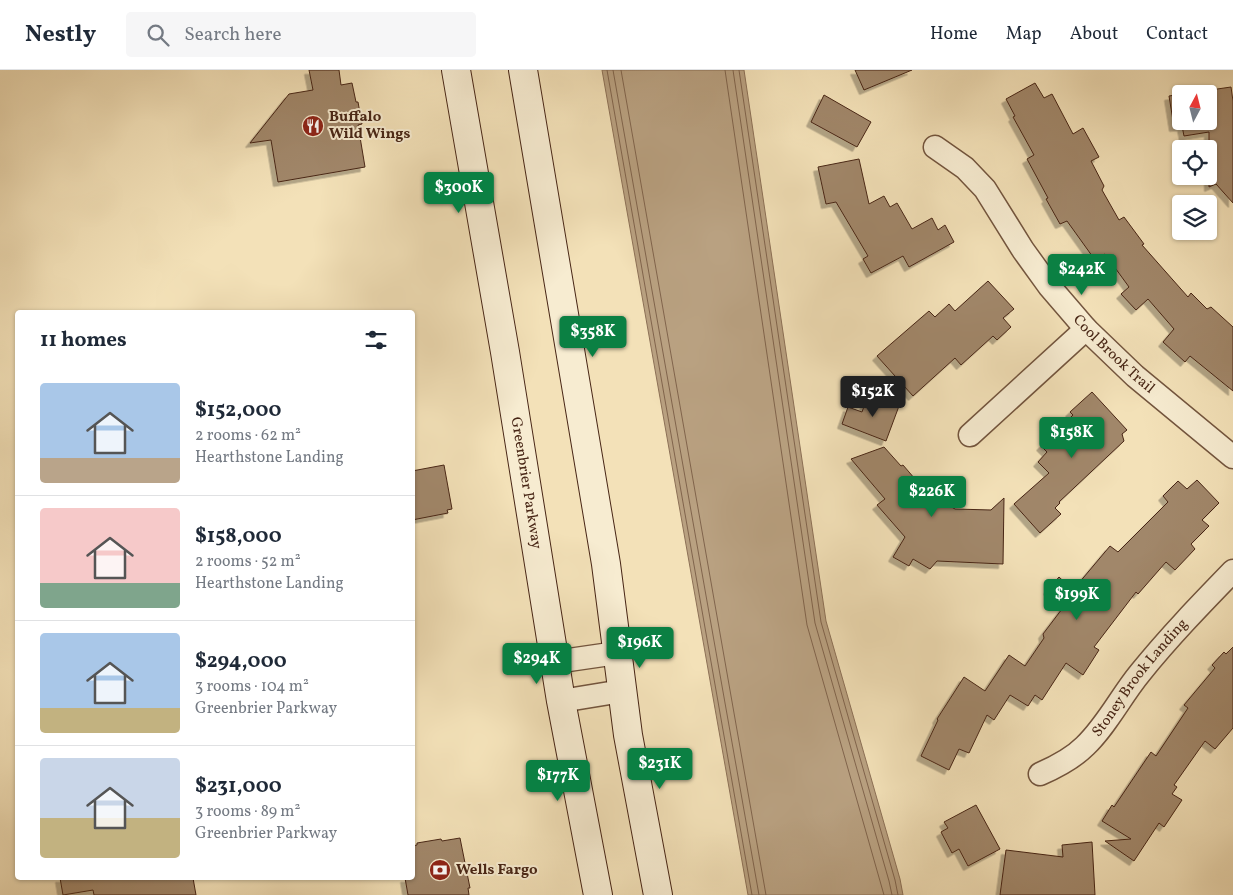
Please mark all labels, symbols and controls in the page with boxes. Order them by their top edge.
search box [126,12,476,57]
text: Nestly [25,18,96,52]
icon: search [144,21,172,49]
text: Search here [184,22,282,48]
text: Home [930,22,978,47]
text: Map [1006,22,1042,47]
text: About [1070,22,1118,47]
text: Contact [1146,22,1208,47]
north arrow [1172,85,1218,130]
map controls [1172,85,1217,240]
place label: Buffalo Wild Wings [329,107,411,145]
restaurant icon: Buffalo Wild Wings [301,114,325,138]
button: locate [1172,140,1217,185]
pin: $300K [424,172,494,214]
text: $300K [435,177,483,199]
button: layers [1172,195,1217,240]
pin: $242K [1047,254,1117,296]
text: $242K [1059,259,1105,281]
street label: Cool Brook Trail [1068,310,1159,399]
pin: $358K [558,316,628,358]
text: $358K [570,321,616,343]
text: 11 homes [40,326,127,355]
icon: filters [362,326,390,354]
pin: $152K [838,376,908,418]
text: $152K [852,381,894,403]
text: $152,000 [195,396,281,425]
icon: home [80,403,140,463]
street label: Greenbrier Parkway [505,416,547,551]
pin: $158K [1037,416,1107,459]
text: $158K [1050,422,1094,444]
text: 2 rooms · 62 m² [195,425,301,447]
text: Hearthstone Landing [195,447,344,469]
pin: $226K [897,476,967,518]
text: $226K [909,481,955,503]
text: $158,000 [195,522,282,551]
icon: home [80,528,140,588]
text: 2 rooms · 52 m² [195,551,301,573]
text: Hearthstone Landing [195,573,344,595]
pin: $199K [1042,578,1112,621]
text: $199K [1055,584,1099,606]
street label: Stoney Brook Landing [1087,614,1193,742]
pin: $196K [605,626,675,669]
text: $196K [618,632,662,654]
pin: $294K [502,642,572,685]
text: $294,000 [195,647,287,676]
text: $294K [513,648,561,670]
icon: home [80,653,140,713]
text: 3 rooms · 104 m² [195,676,309,698]
text: Greenbrier Parkway [195,698,337,720]
pin: $231K [625,748,695,790]
text: $231K [638,753,682,775]
pin: $177K [523,760,593,802]
text: $177K [537,765,579,787]
text: $231,000 [195,772,282,801]
icon: home [80,778,140,838]
text: 3 rooms · 89 m² [195,801,300,823]
text: Greenbrier Parkway [195,823,337,845]
bank icon: Wells Fargo [428,858,452,882]
place label: Wells Fargo [456,860,538,881]

